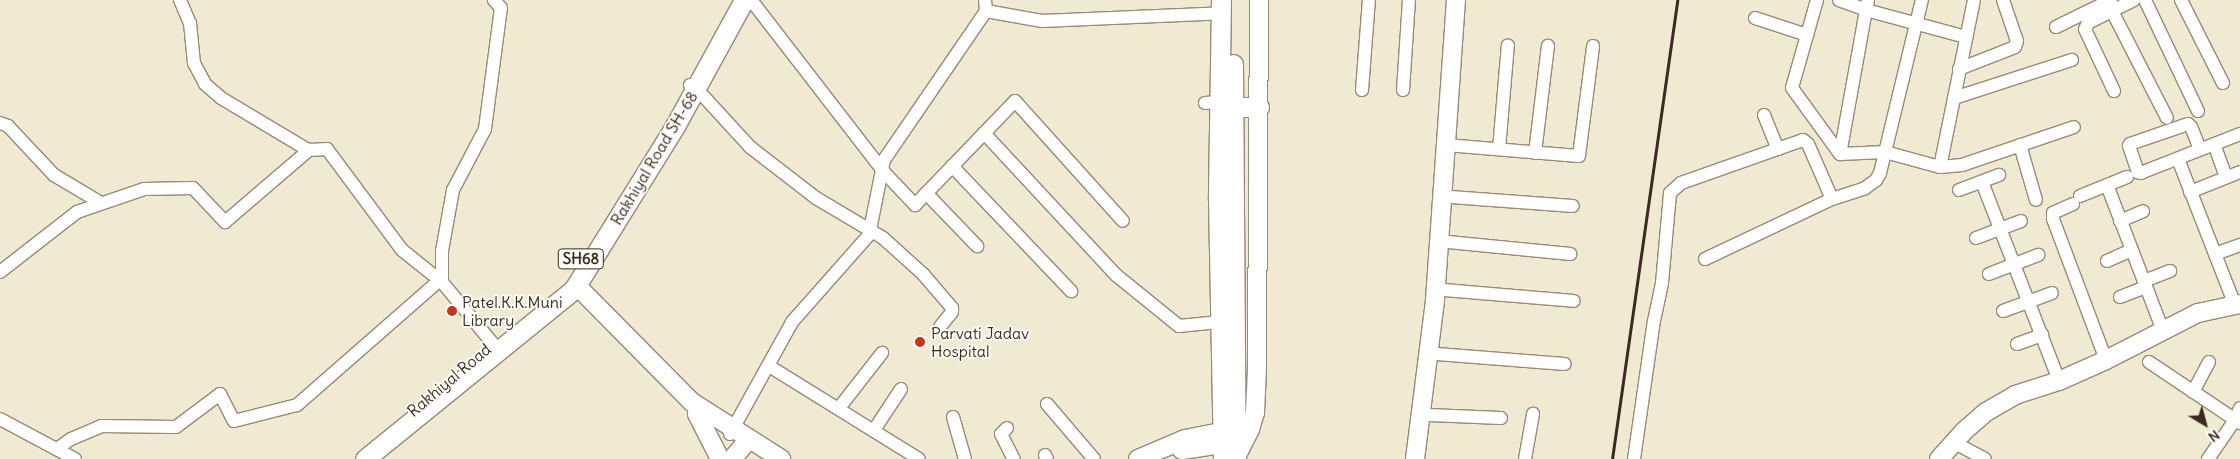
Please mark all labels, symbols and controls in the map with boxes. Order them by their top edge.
street label: Rakhiyal Road SH-68 [606,88,702,228]
road number: SH68 [557,246,605,272]
place label: Patel.K.K.Muni Library [462,292,563,330]
marker: Patel.K.K.Muni Library [446,305,458,317]
place label: Parvati Jadav Hospital [931,323,1029,361]
marker: Parvati Jadav Hospital [913,335,927,349]
street label: Rakhiyal Road [403,339,495,421]
north arrow [2180,399,2230,449]
text: N [2205,426,2223,446]

